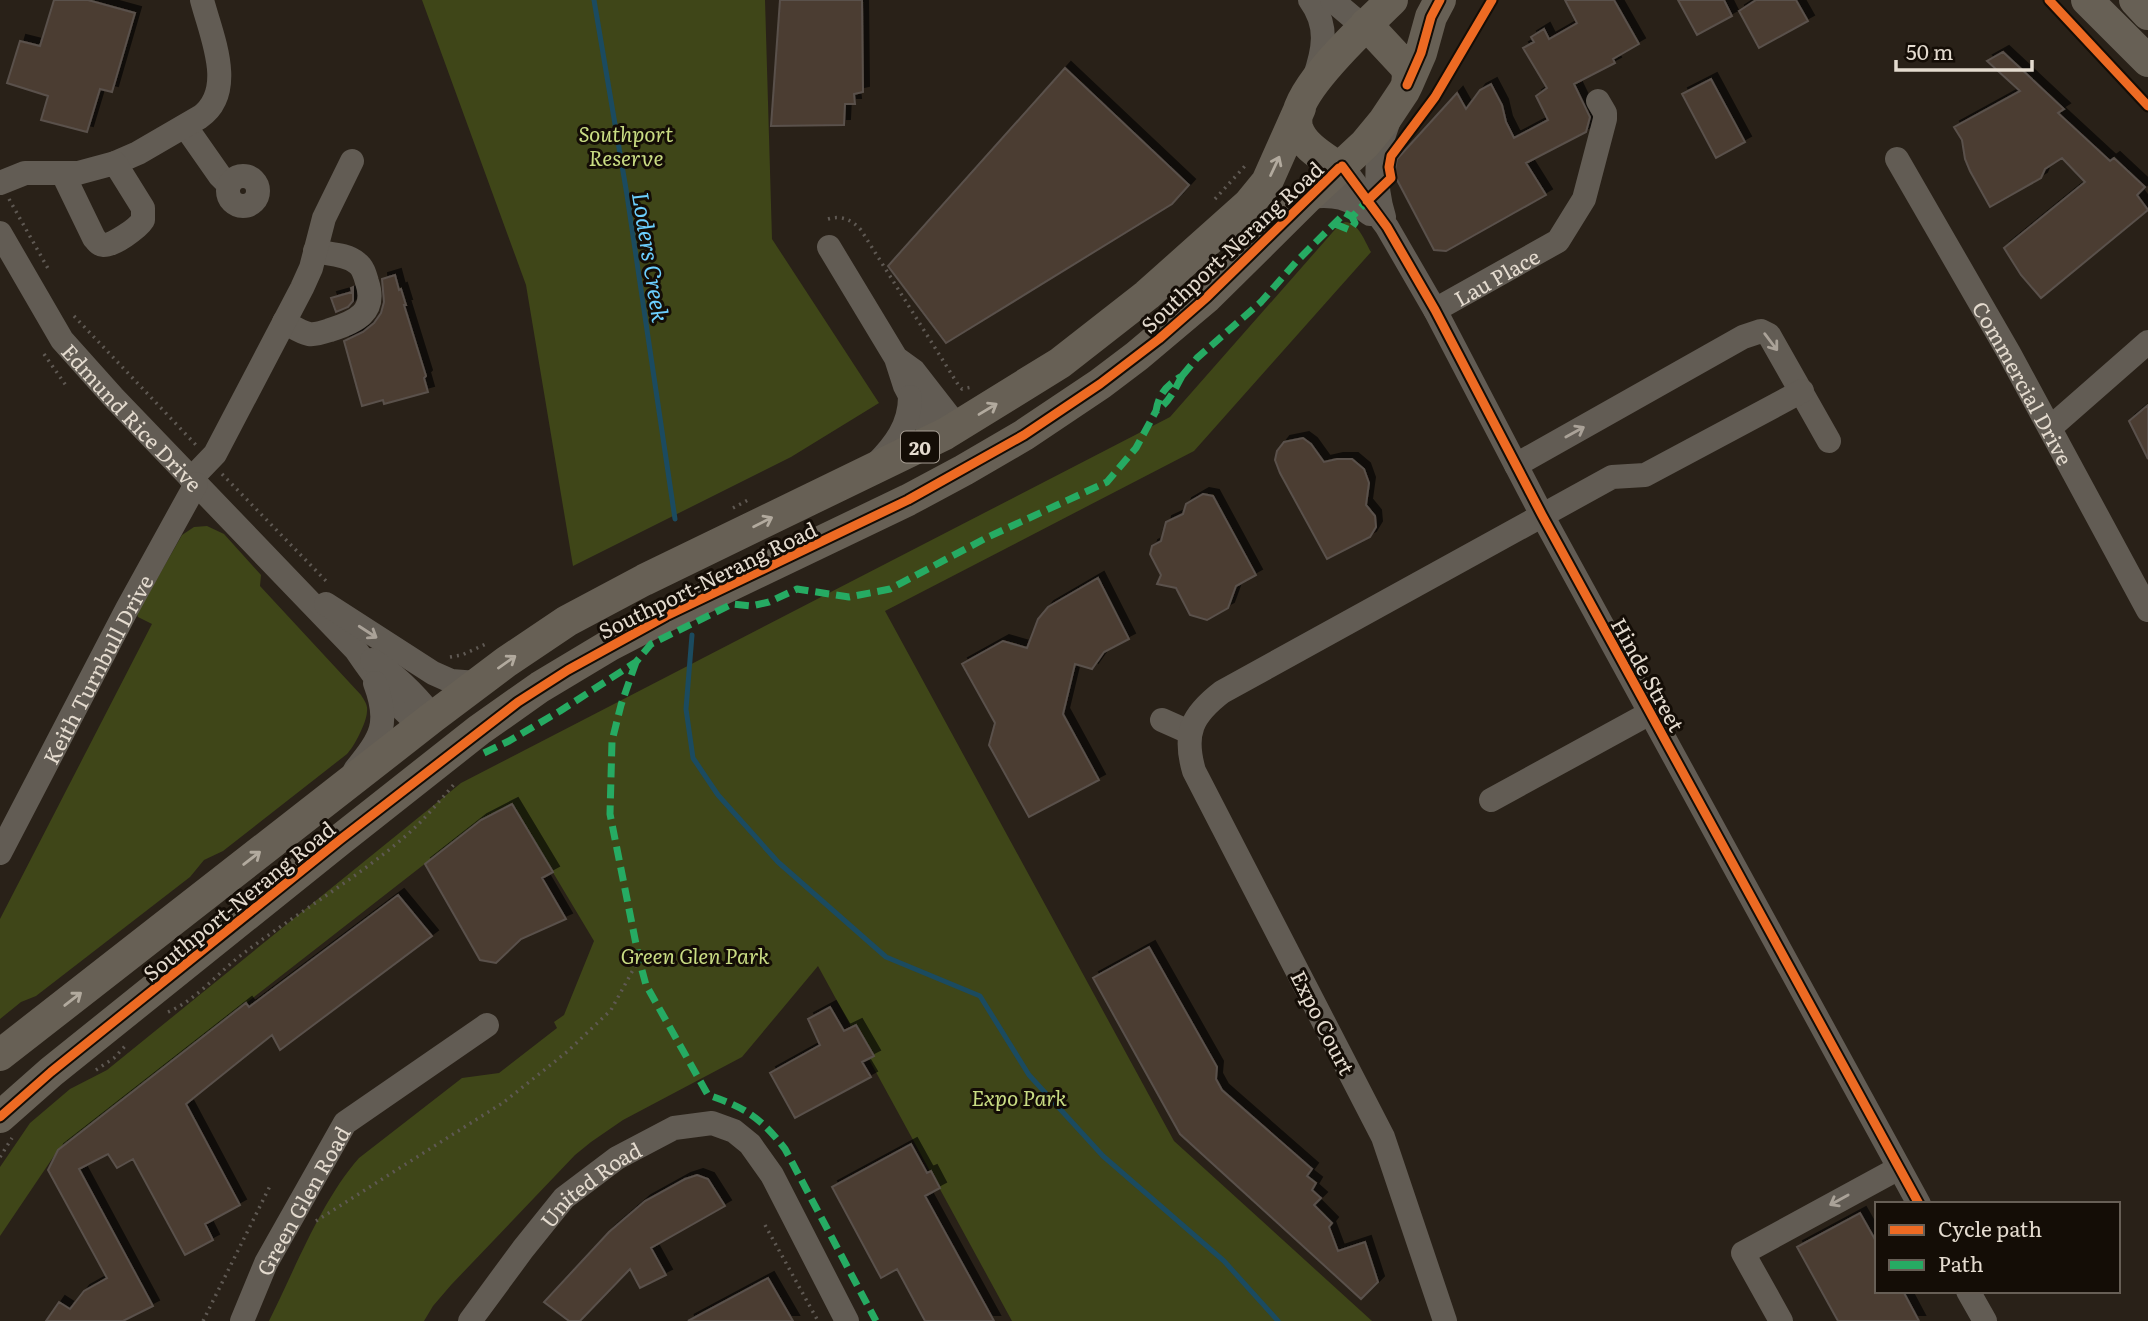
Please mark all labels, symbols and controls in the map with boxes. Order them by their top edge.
scale bar [1896,28,2032,72]
text: 50 m [1906,35,1953,66]
park label: Southport Reserve [579,117,674,172]
street label: Southport-Nerang Road [1133,153,1329,339]
one-way arrow [1269,156,1282,177]
water label: Loders Creek [625,189,679,325]
street label: Lau Place [1448,239,1545,312]
street label: Commercial Drive [1966,295,2082,470]
one-way arrow [1764,332,1779,350]
street label: Edmund Rice Drive [56,335,210,498]
one-way arrow [977,401,997,415]
one-way arrow [1565,425,1585,439]
road number: 20 [901,432,939,462]
street label: Southport-Nerang Road [593,513,822,645]
one-way arrow [752,515,773,529]
street label: Keith Turnbull Drive [34,568,159,769]
street label: Hinde Street [1605,611,1693,737]
one-way arrow [357,625,377,639]
one-way arrow [497,654,516,669]
street label: Southport-Nerang Road [135,812,341,987]
one-way arrow [243,850,261,865]
park label: Green Glen Park [621,939,770,970]
street label: Expo Court [1284,964,1364,1080]
one-way arrow [64,991,82,1006]
park label: Expo Park [971,1081,1067,1112]
street label: Green Glen Road [247,1119,356,1280]
street label: United Road [531,1133,646,1233]
one-way arrow [1830,1193,1850,1207]
legend [1875,1202,2120,1293]
text: Cycle path [1938,1212,2042,1243]
text: Path [1938,1247,1984,1278]

